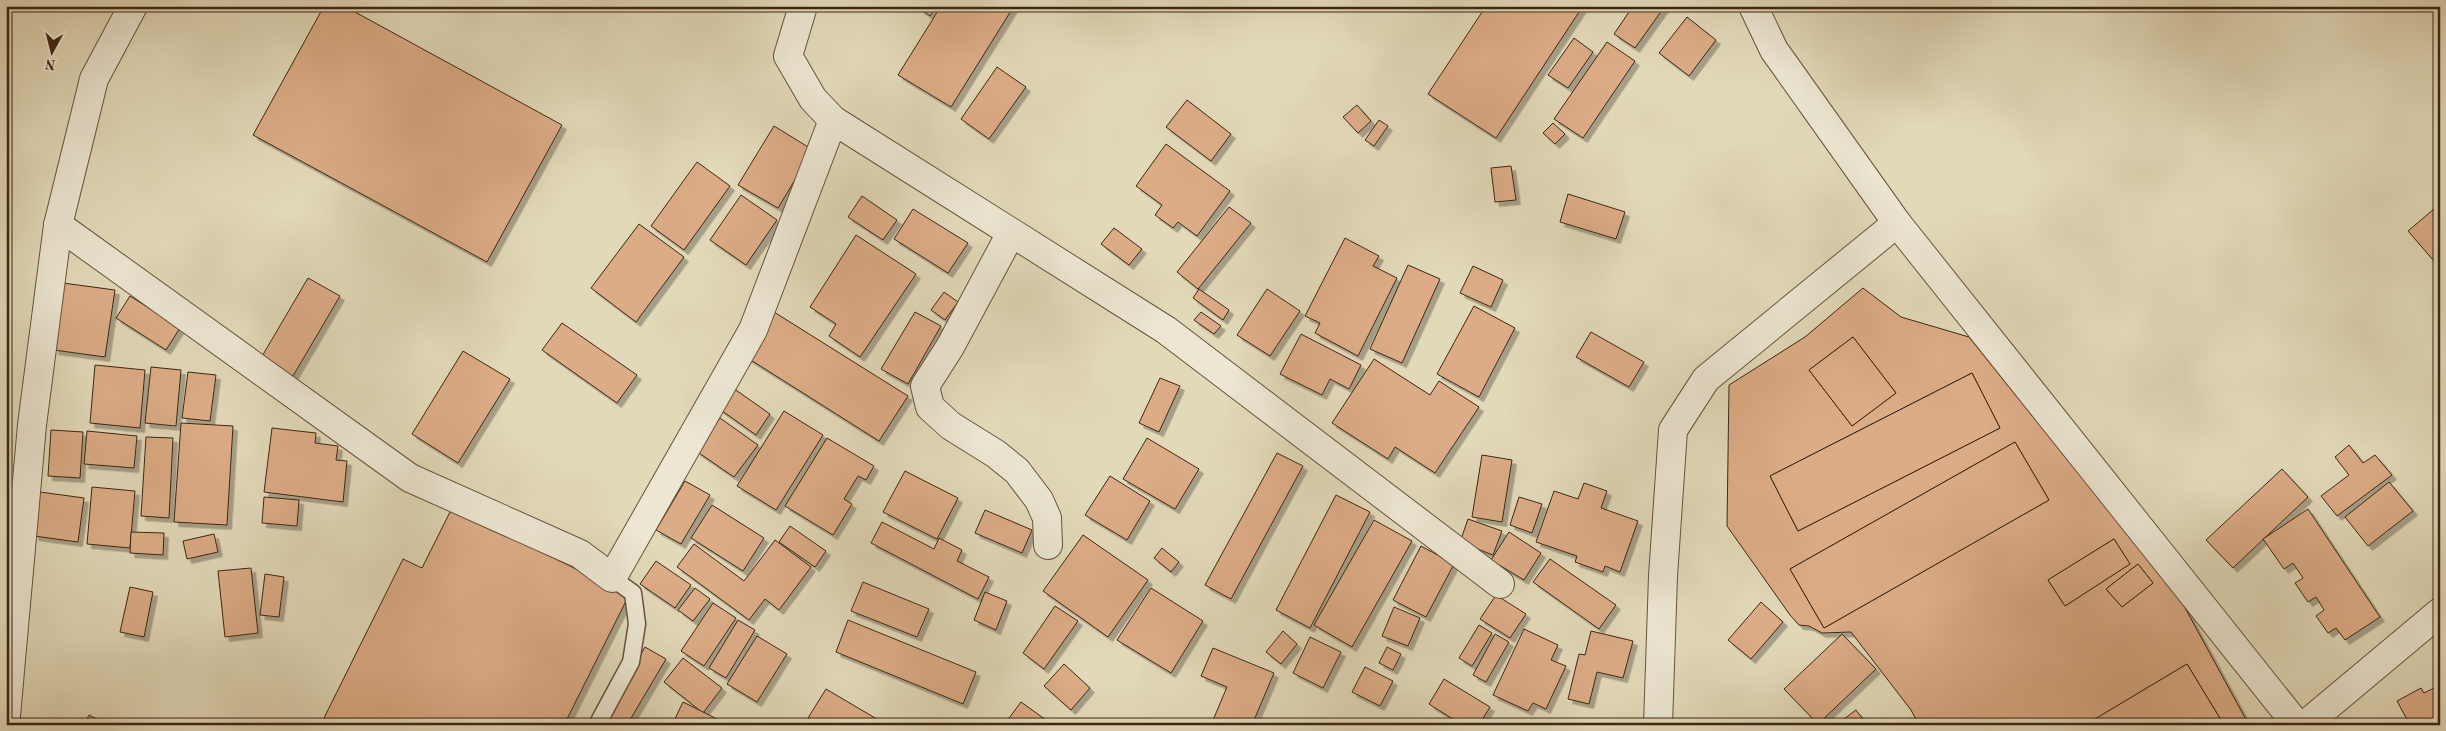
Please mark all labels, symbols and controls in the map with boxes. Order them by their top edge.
north arrow [28,28,78,78]
text: N [44,56,57,72]

